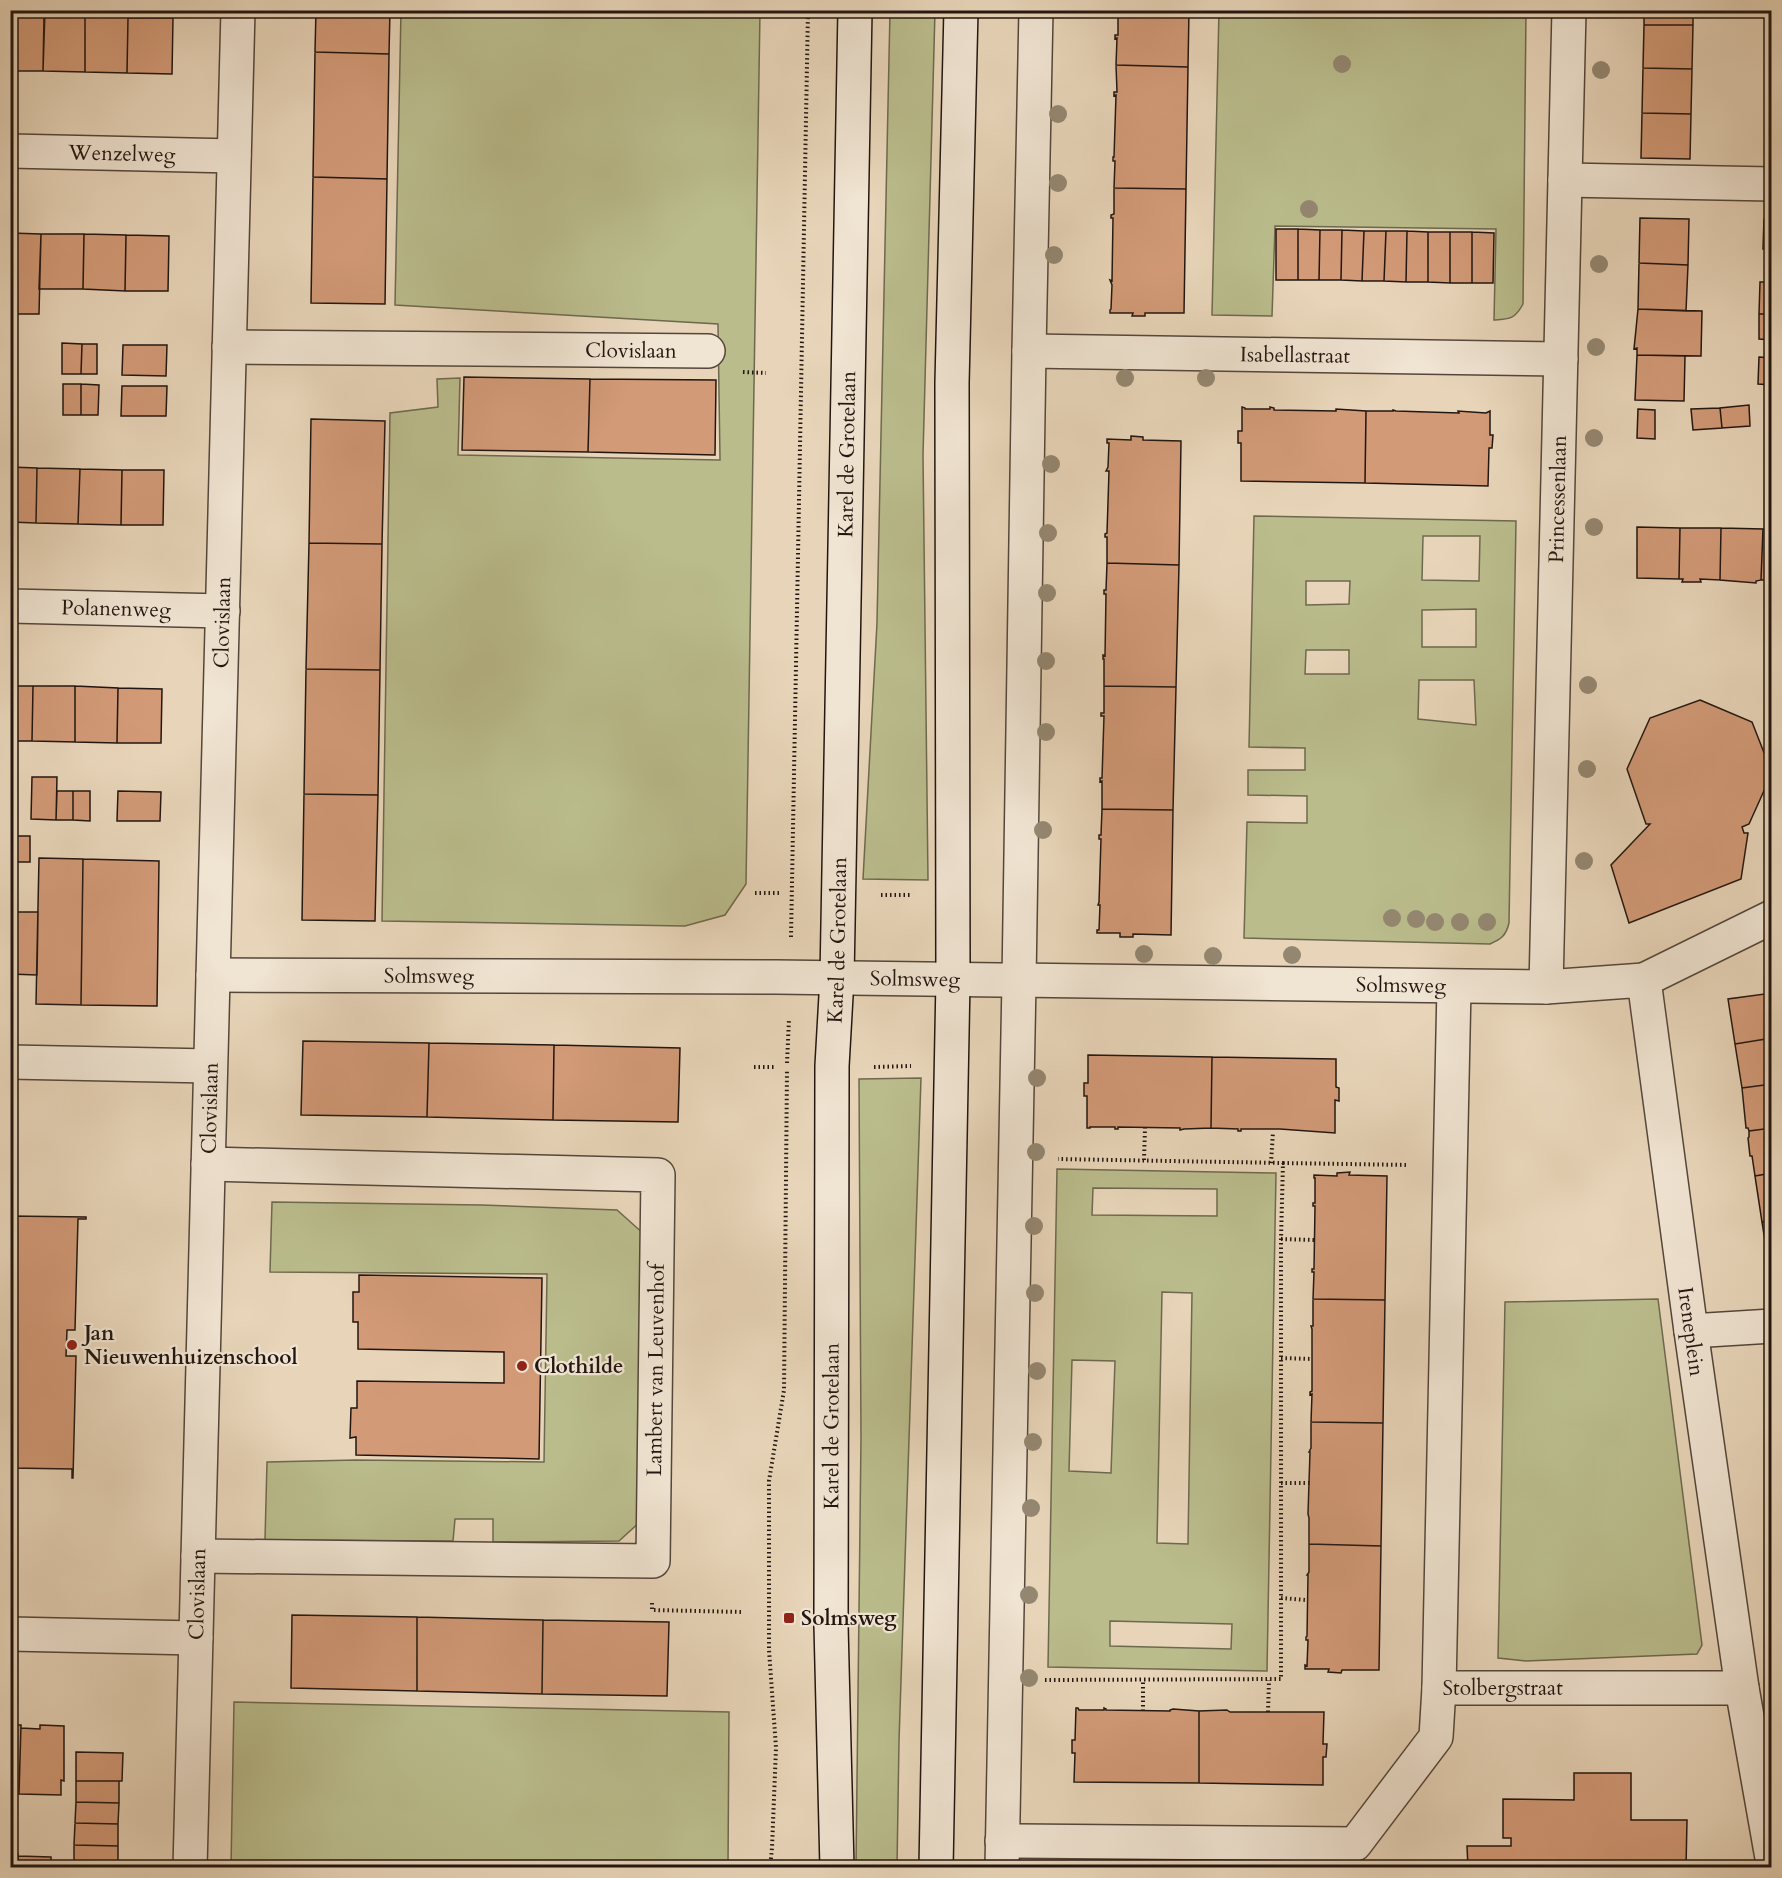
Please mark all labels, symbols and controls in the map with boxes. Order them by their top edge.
street label: Wenzelweg [67,138,176,169]
street label: Clovislaan [585,335,677,365]
street label: Isabellastraat [1240,340,1351,370]
street label: Karel de Grotelaan [831,371,863,538]
street label: Princessenlaan [1541,435,1573,563]
street label: Clovislaan [206,576,238,669]
street label: Polanenweg [61,593,171,624]
street label: Karel de Grotelaan [820,857,854,1024]
street label: Solmsweg [384,961,474,990]
street label: Solmsweg [870,964,960,994]
street label: Solmsweg [1356,970,1446,1000]
street label: Clovislaan [194,1062,225,1154]
street label: Lambert van Leuvenhof [640,1260,671,1477]
street label: Ireneplein [1671,1285,1712,1378]
place label: Jan Nieuwenhuizenschool [81,1319,298,1372]
marker: Jan Nieuwenhuizenschool [65,1338,79,1352]
street label: Karel de Grotelaan [817,1343,846,1509]
place label: Clothilde [534,1352,623,1381]
marker: Clothilde [515,1359,529,1373]
street label: Clovislaan [181,1548,213,1640]
place label: Solmsweg [801,1604,897,1633]
marker: Solmsweg [782,1611,796,1625]
street label: Stolbergstraat [1443,1674,1563,1703]

